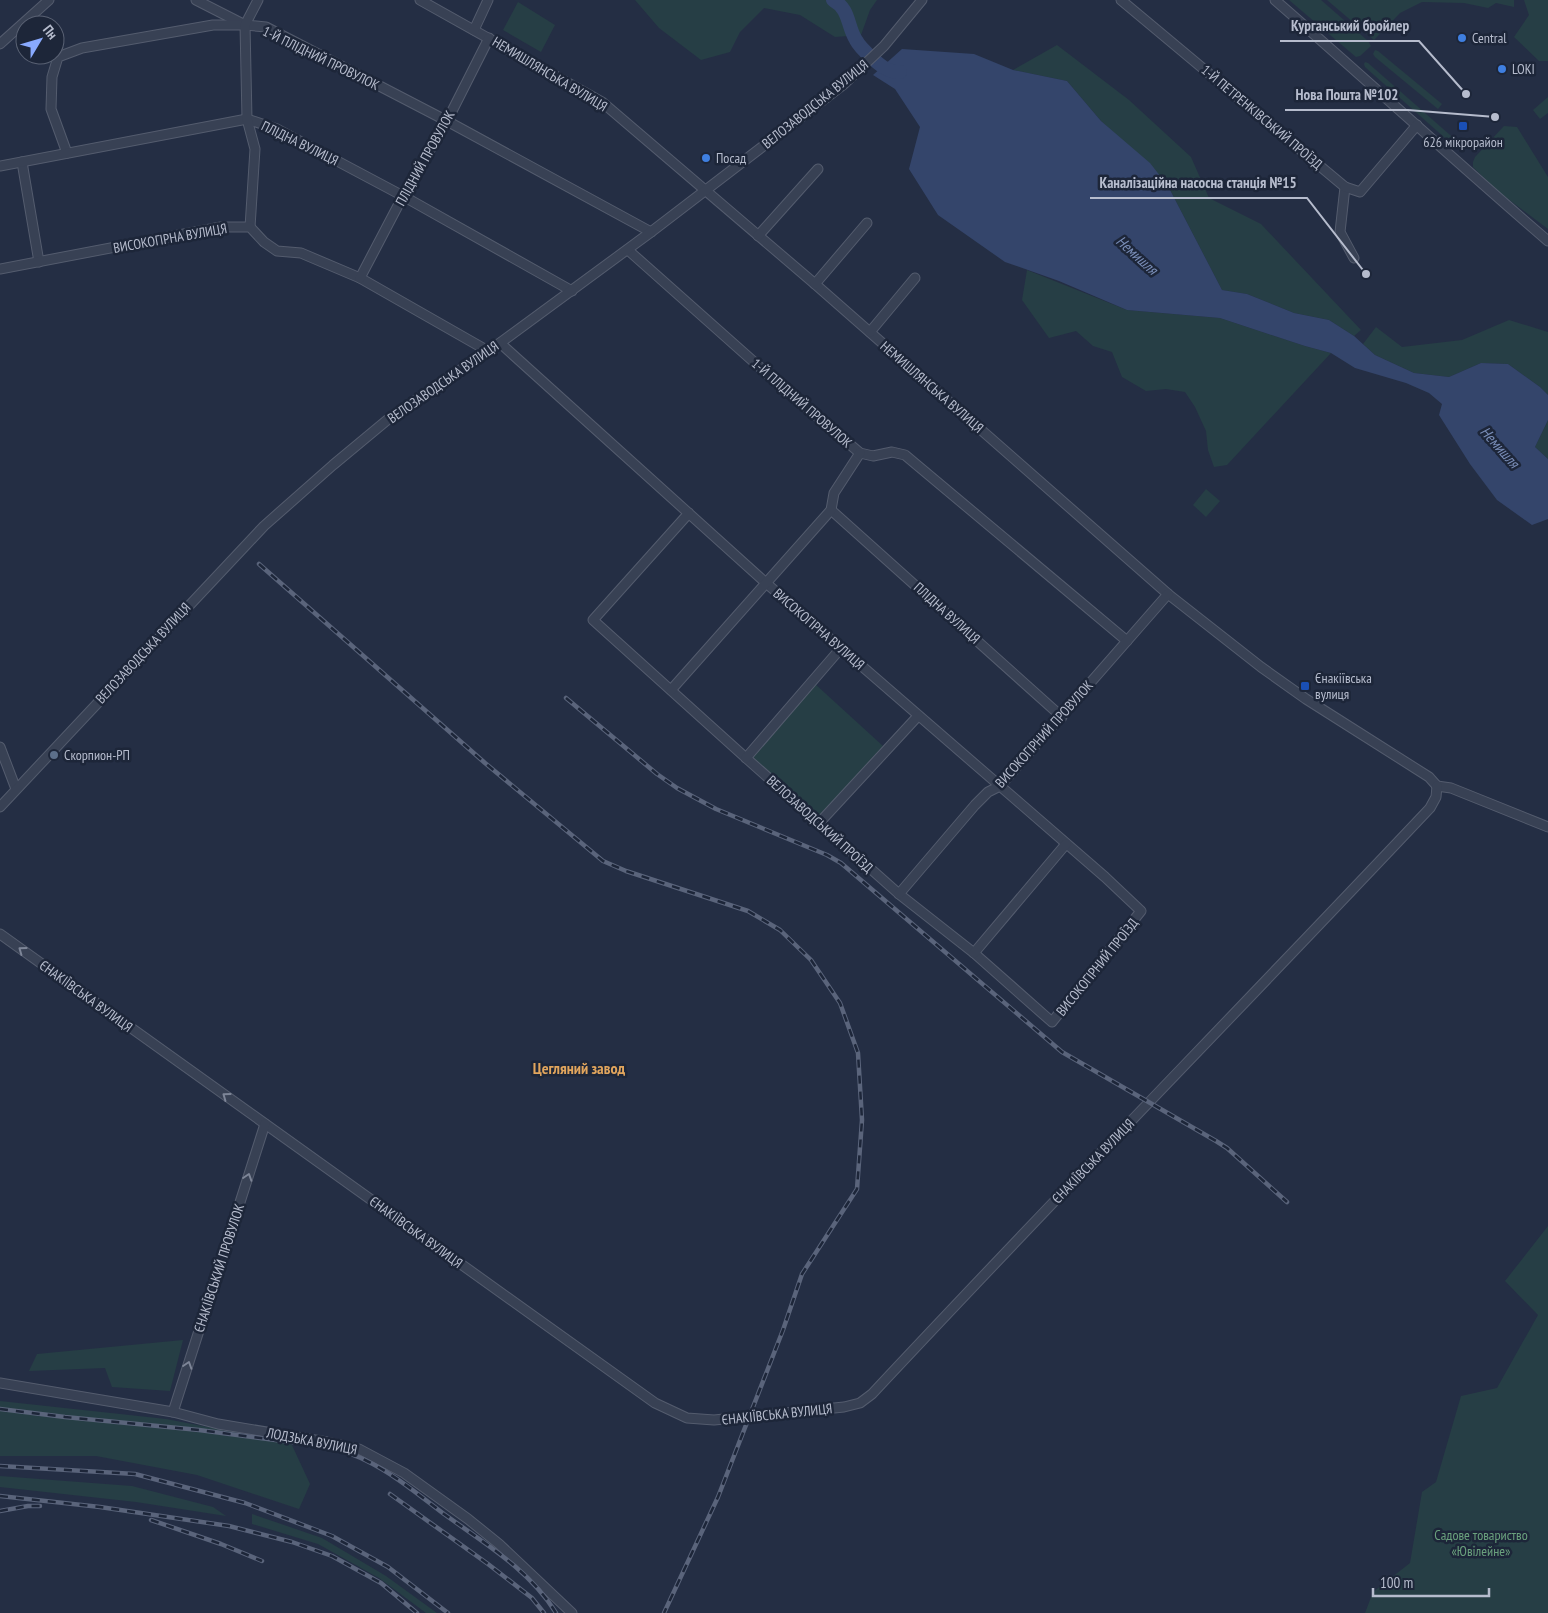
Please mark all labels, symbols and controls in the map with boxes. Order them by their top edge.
callout: Курганський бройлер [1280,11,1419,41]
north arrow [15,15,65,65]
text: Курганський бройлер [1291,16,1409,35]
text: Пн [39,21,62,43]
street label: 1-Й ПЛІДНИЙ ПРОВУЛОК [260,22,382,94]
place label: Central [1472,29,1507,47]
marker: Central [1456,32,1468,44]
street label: НЕМИШЛЯНСЬКА ВУЛИЦЯ [489,33,611,115]
street label: ВЕЛОЗАВОДСЬКА ВУЛИЦЯ [758,56,872,152]
place label: LOKI [1512,60,1535,78]
street label: 1-Й ПЕТРЕНКІВСЬКИЙ ПРОЇЗД [1198,61,1327,173]
marker: LOKI [1496,63,1508,75]
callout: Нова Пошта №102 [1285,80,1408,110]
text: Нова Пошта №102 [1296,85,1398,104]
street label: ПЛІДНИЙ ПРОВУЛОК [391,107,459,209]
street label: ПЛІДНА ВУЛИЦЯ [259,117,341,169]
marker: 626 мікрорайон [1457,120,1469,132]
place label: 626 мікрорайон [1423,133,1503,151]
place label: Посад [716,149,746,167]
marker: Посад [700,152,712,164]
callout: Каналізаційна насосна станція №15 [1090,168,1307,198]
text: Каналізаційна насосна станція №15 [1099,173,1297,192]
street label: ВИСОКОГІРНА ВУЛИЦЯ [112,219,228,257]
water label: Немишля [1112,231,1163,279]
street label: ВЕЛОЗАВОДСЬКА ВУЛИЦЯ [384,337,502,427]
street label: НЕМИШЛЯНСЬКА ВУЛИЦЯ [877,337,987,437]
street label: 1-Й ПЛІДНИЙ ПРОВУЛОК [748,354,856,452]
water label: Немишля [1476,422,1524,473]
street label: ПЛІДНА ВУЛИЦЯ [910,578,984,648]
street label: ВИСОКОГІРНА ВУЛИЦЯ [770,584,868,674]
street label: ВЕЛОЗАВОДСЬКА ВУЛИЦЯ [92,599,194,707]
place label: Єнакіївська вулиця [1315,669,1372,703]
street label: ВИСОКОГІРНИЙ ПРОВУЛОК [991,677,1097,791]
marker: Єнакіївська вулиця [1299,680,1311,692]
place label: Скорпион-РП [64,746,130,764]
marker: Скорпион-РП [48,749,60,761]
street label: ВЕЛОЗАВОДСЬКИЙ ПРОЇЗД [763,771,877,877]
street label: ВИСОКОГІРНИЙ ПРОЇЗД [1052,914,1142,1020]
one-way arrow [18,947,28,956]
street label: ЄНАКІЇВСЬКА ВУЛИЦЯ [36,956,136,1036]
district label: Цегляний завод [533,1058,626,1078]
one-way arrow [222,1093,231,1102]
street label: ЄНАКІЇВСЬКА ВУЛИЦЯ [1048,1115,1138,1207]
one-way arrow [243,1173,253,1182]
street label: ЄНАКІЇВСЬКА ВУЛИЦЯ [366,1192,466,1272]
street label: ЄНАКІЇВСЬКИЙ ПРОВУЛОК [190,1201,248,1335]
one-way arrow [182,1361,192,1370]
street label: ЄНАКІЇВСЬКА ВУЛИЦЯ [721,1399,833,1429]
street label: ЛОДЗЬКА ВУЛИЦЯ [264,1423,359,1459]
park label: Садове товариство «Ювілейне» [1434,1526,1528,1560]
scale bar [1373,1566,1489,1598]
text: 100 m [1380,1573,1413,1592]

